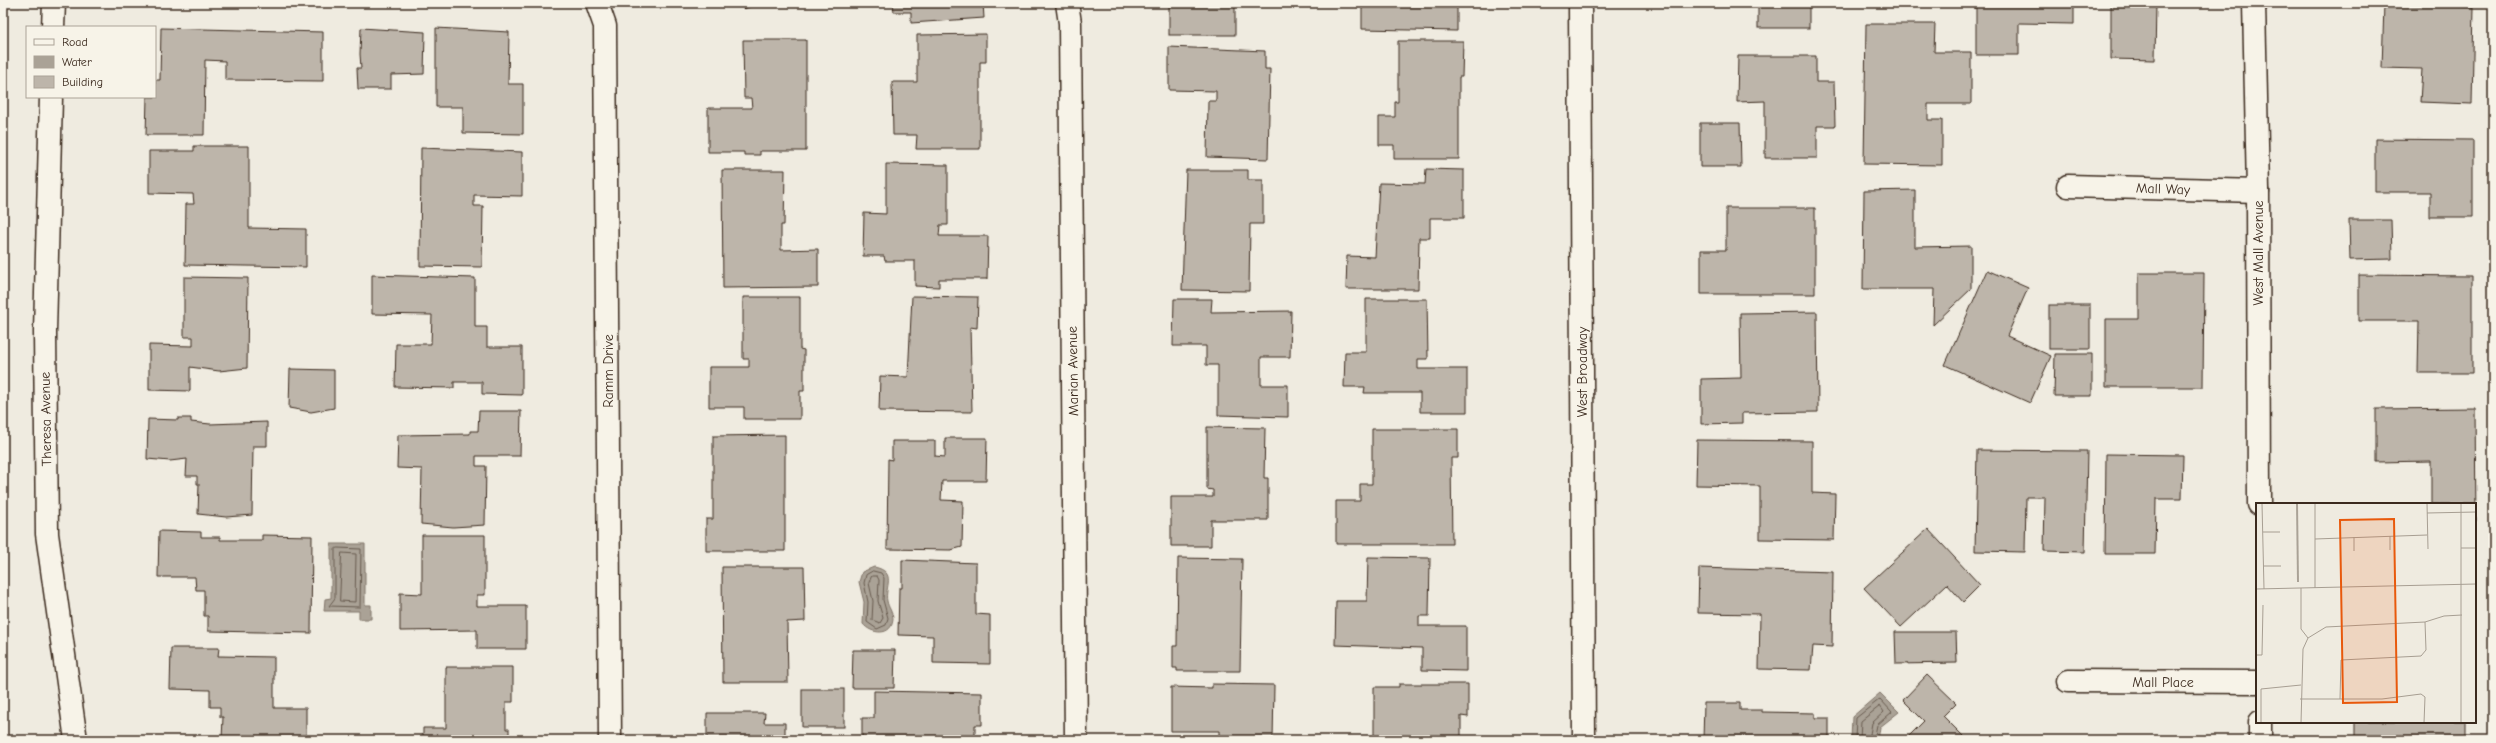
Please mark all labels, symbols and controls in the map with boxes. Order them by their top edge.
legend [26,26,156,98]
text: Road [62,35,88,49]
text: Water [62,55,92,69]
text: Building [62,75,103,89]
street label: Mall Way [2136,180,2191,198]
street label: West Mall Avenue [2250,200,2267,306]
street label: Marian Avenue [1064,326,1082,416]
street label: West Broadway [1574,326,1591,417]
street label: Ramm Drive [600,334,617,408]
street label: Theresa Avenue [37,372,55,466]
inset map [2256,503,2476,723]
street label: Mall Place [2132,674,2194,691]

